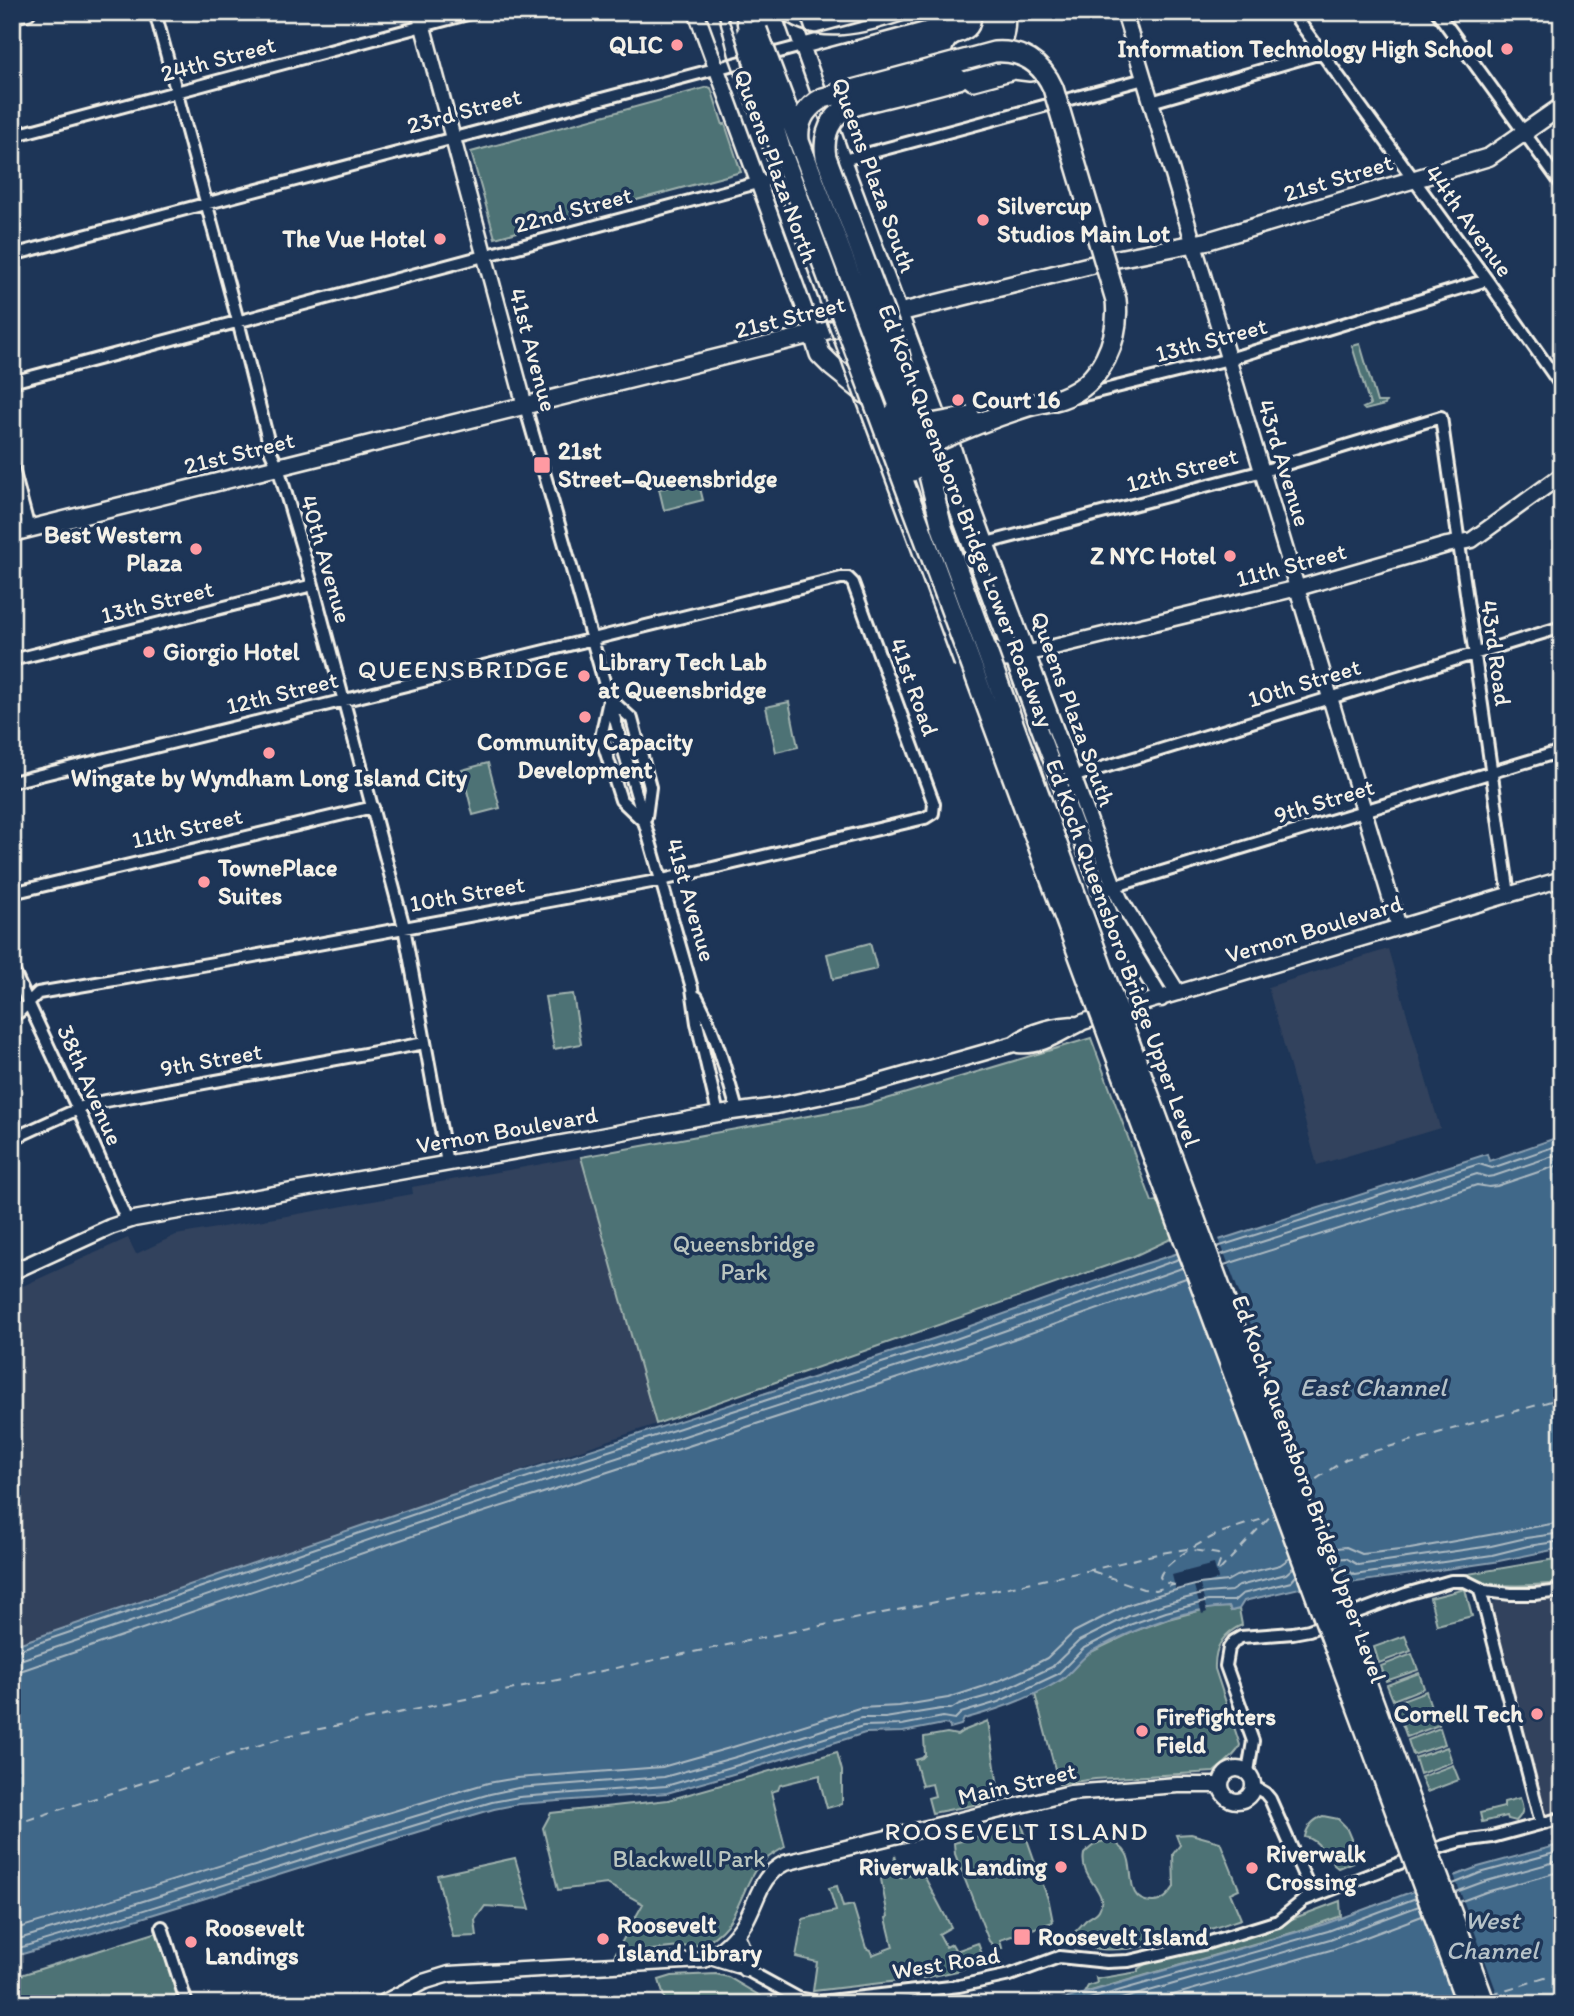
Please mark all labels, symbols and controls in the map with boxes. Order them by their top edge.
street label: 24th Street [157,29,278,88]
place label: QLIC [609,30,663,59]
place label: Information Technology High School [1117,34,1493,64]
marker: QLIC [669,37,685,53]
marker: Information Technology High School [1499,41,1515,57]
street label: Queens Plaza North [728,65,825,267]
street label: Queens Plaza South [826,73,923,276]
street label: 23rd Street [403,81,524,140]
street label: 21st Street [1280,147,1396,208]
street label: 44th Avenue [1419,159,1520,283]
street label: 22nd Street [511,180,635,239]
place label: Silvercup Studios Main Lot [997,191,1170,248]
marker: Silvercup Studios Main Lot [975,212,991,228]
place label: The Vue Hotel [282,224,426,253]
marker: The Vue Hotel [432,231,448,247]
street label: 41st Avenue [503,285,564,415]
street label: 21st Street [732,289,848,344]
street label: Ed Koch Queensboro Bridge Lower Roadway [872,300,1061,732]
street label: 13th Street [1152,311,1270,368]
place label: Court 16 [972,385,1061,414]
marker: Court 16 [950,392,966,408]
street label: 43rd Avenue [1251,396,1318,530]
street label: 21st Street [181,425,297,480]
place label: 21st Street–Queensbridge [558,436,777,494]
street label: 12th Street [1123,441,1241,498]
marker: 21st Street–Queensbridge [532,455,552,475]
street label: 40th Avenue [294,491,359,626]
place label: Best Western Plaza [44,520,182,577]
street label: 11th Street [1233,536,1349,593]
marker: Best Western Plaza [188,541,204,557]
place label: Z NYC Hotel [1090,541,1216,570]
marker: Z NYC Hotel [1222,548,1238,564]
street label: 13th Street [98,574,216,629]
street label: 43rd Road [1475,598,1518,708]
street label: Queens Plaza South [1025,607,1122,810]
street label: 41st Road [883,634,946,740]
place label: Giorgio Hotel [163,637,300,667]
marker: Giorgio Hotel [141,644,157,660]
place label: Library Tech Lab at Queensbridge [598,647,767,705]
street label: 10th Street [1244,652,1364,713]
district label: QUEENSBRIDGE [358,653,570,685]
street label: 12th Street [223,665,341,720]
marker: Library Tech Lab at Queensbridge [576,668,592,684]
marker: Community Capacity Development [577,709,593,725]
place label: Community Capacity Development [477,727,694,785]
marker: Wingate by Wyndham Long Island City [261,745,277,761]
street label: Ed Koch Queensboro Bridge Upper Level [1040,755,1207,1151]
place label: Wingate by Wyndham Long Island City [71,763,468,793]
street label: 9th Street [1270,772,1377,829]
street label: 11th Street [129,801,245,854]
street label: 41st Avenue [660,835,723,965]
place label: TownePlace Suites [217,853,338,910]
street label: 10th Street [407,869,527,918]
marker: TownePlace Suites [196,874,212,890]
street label: Vernon Boulevard [1222,888,1406,969]
street label: 38th Avenue [51,1020,130,1150]
street label: 9th Street [158,1036,264,1083]
street label: Vernon Boulevard [414,1099,600,1160]
park label: Queensbridge Park [673,1229,815,1286]
street label: Ed Koch Queensboro Bridge Upper Level [1226,1291,1393,1687]
water label: East Channel [1300,1371,1448,1403]
place label: Cornell Tech [1394,1699,1523,1728]
place label: Firefighters Field [1156,1702,1276,1759]
marker: Cornell Tech [1529,1706,1545,1722]
marker: Firefighters Field [1134,1723,1150,1739]
street label: Main Street [955,1756,1079,1811]
district label: ROOSEVELT ISLAND [885,1815,1149,1847]
place label: Riverwalk Crossing [1266,1839,1367,1897]
park label: Blackwell Park [613,1844,765,1873]
place label: Riverwalk Landing [859,1852,1048,1882]
marker: Riverwalk Landing [1053,1859,1069,1875]
marker: Riverwalk Crossing [1244,1860,1260,1876]
water label: West Channel [1446,1904,1540,1966]
place label: Roosevelt Island Library [617,1910,762,1968]
place label: Roosevelt Landings [205,1913,304,1971]
place label: Roosevelt Island [1038,1922,1208,1951]
marker: Roosevelt Island [1012,1927,1032,1947]
marker: Roosevelt Island Library [595,1931,611,1947]
marker: Roosevelt Landings [183,1934,199,1950]
street label: West Road [890,1940,1002,1985]

